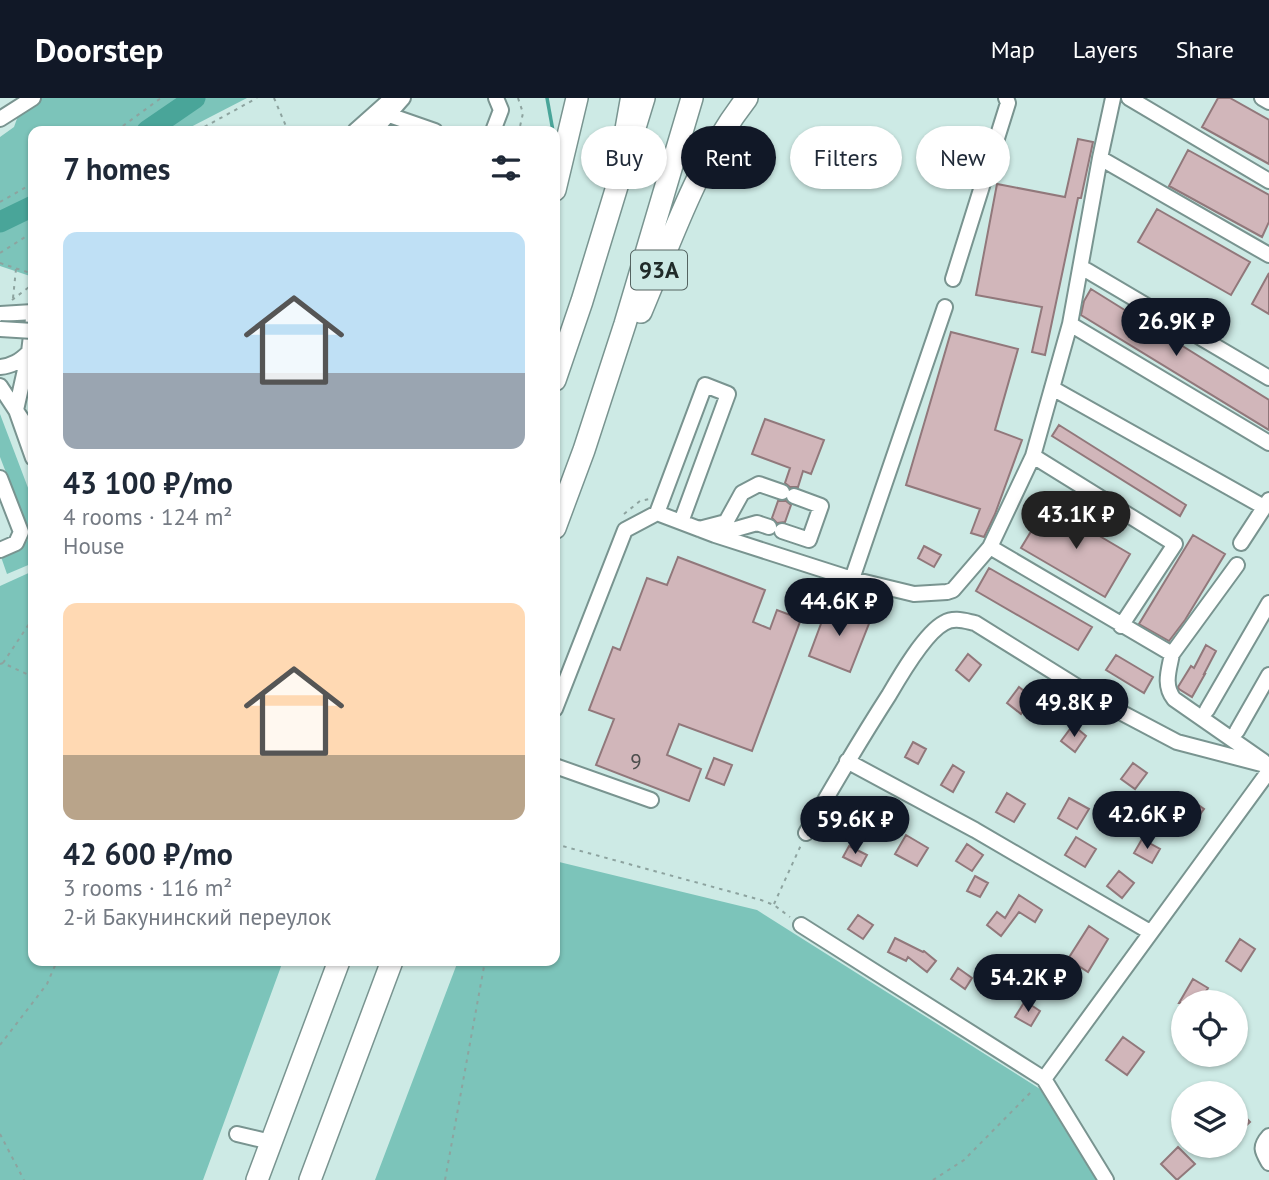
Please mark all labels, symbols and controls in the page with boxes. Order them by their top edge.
text: Doorstep [35,28,163,71]
text: Map [991,34,1035,65]
text: Layers [1073,34,1138,65]
text: Share [1176,34,1234,65]
chip: Buy [581,126,667,189]
chip: Rent [681,126,776,189]
chip: Filters [790,126,902,189]
chip: New [916,126,1010,189]
text: 7 homes [63,149,171,188]
icon: filters [487,149,525,187]
road number: 93A [631,251,687,290]
icon: home [231,277,357,403]
pin: 26.9K ₽ [1111,299,1241,358]
text: 26.9K ₽ [1137,306,1215,335]
text: 43 100 ₽/mo [63,463,233,502]
pin: 43.1K ₽ [1011,491,1141,551]
text: 43.1K ₽ [1037,499,1115,528]
text: 4 rooms · 124 m² [63,502,232,531]
text: House [63,531,125,560]
pin: 44.6K ₽ [774,578,904,638]
text: 44.6K ₽ [800,586,878,615]
icon: home [231,648,357,774]
pin: 49.8K ₽ [1009,680,1139,739]
text: 49.8K ₽ [1035,687,1113,716]
house number: 9 [630,748,642,775]
pin: 42.6K ₽ [1082,792,1212,851]
pin: 59.6K ₽ [790,796,920,856]
text: 42.6K ₽ [1108,799,1186,828]
text: 59.6K ₽ [816,804,894,833]
text: 42 600 ₽/mo [63,834,233,873]
text: 3 rooms · 116 m² [63,873,232,902]
text: 2-й Бакунинский переулок [63,902,331,931]
pin: 54.2K ₽ [963,954,1093,1014]
text: 54.2K ₽ [989,962,1067,991]
map controls [1171,990,1248,1158]
button: locate [1171,990,1248,1067]
button: layers [1171,1081,1248,1158]

